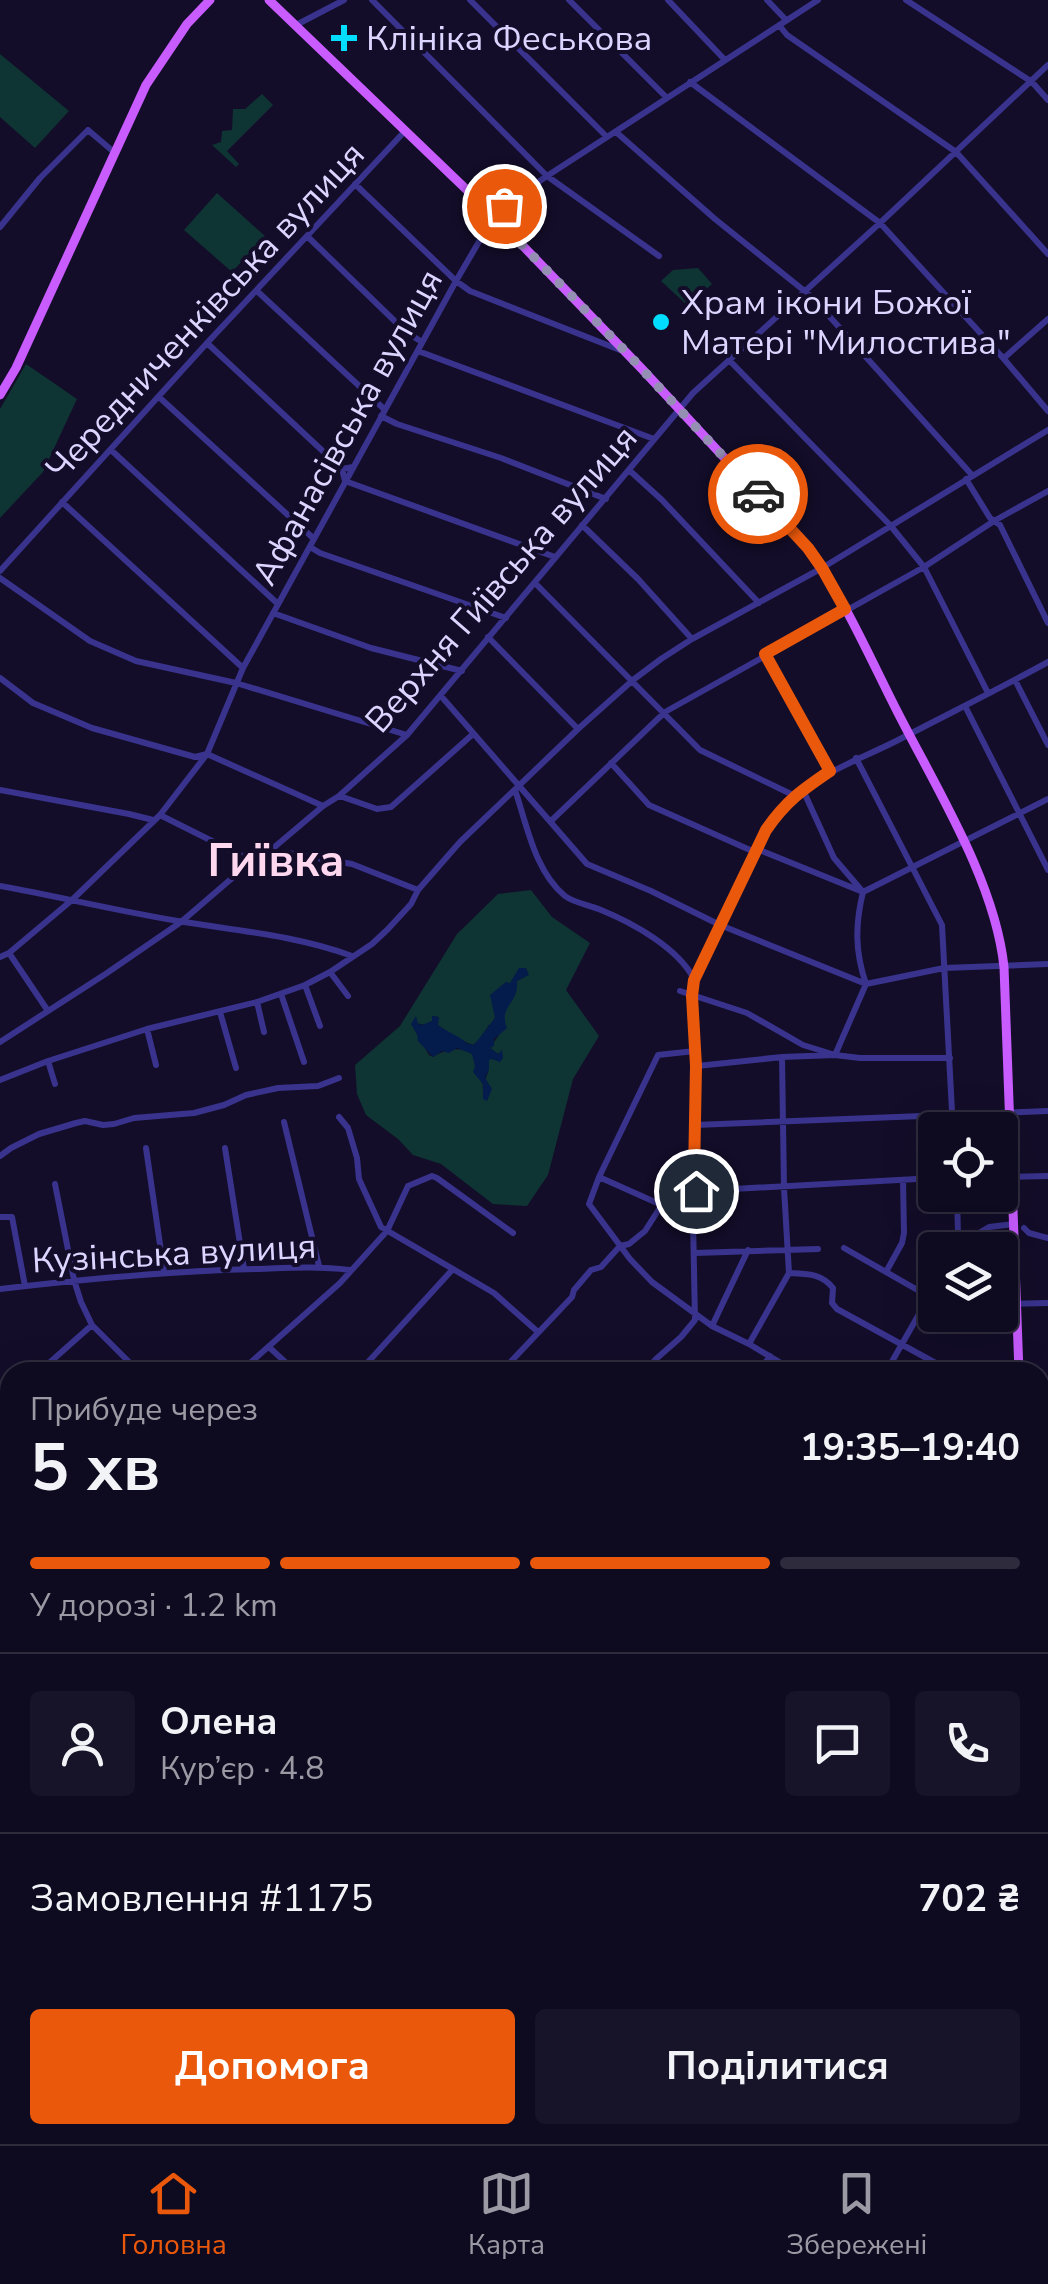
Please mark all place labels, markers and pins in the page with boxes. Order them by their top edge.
place label: Клініка Феськова [366,15,652,62]
marker: Клініка Феськова [331,25,357,51]
pin [462,164,547,249]
place label: Храм ікони Божої Матері "Милостива" [681,279,1011,366]
marker: Храм ікони Божої Матері "Милостива" [650,311,672,333]
pin [654,1149,739,1234]

